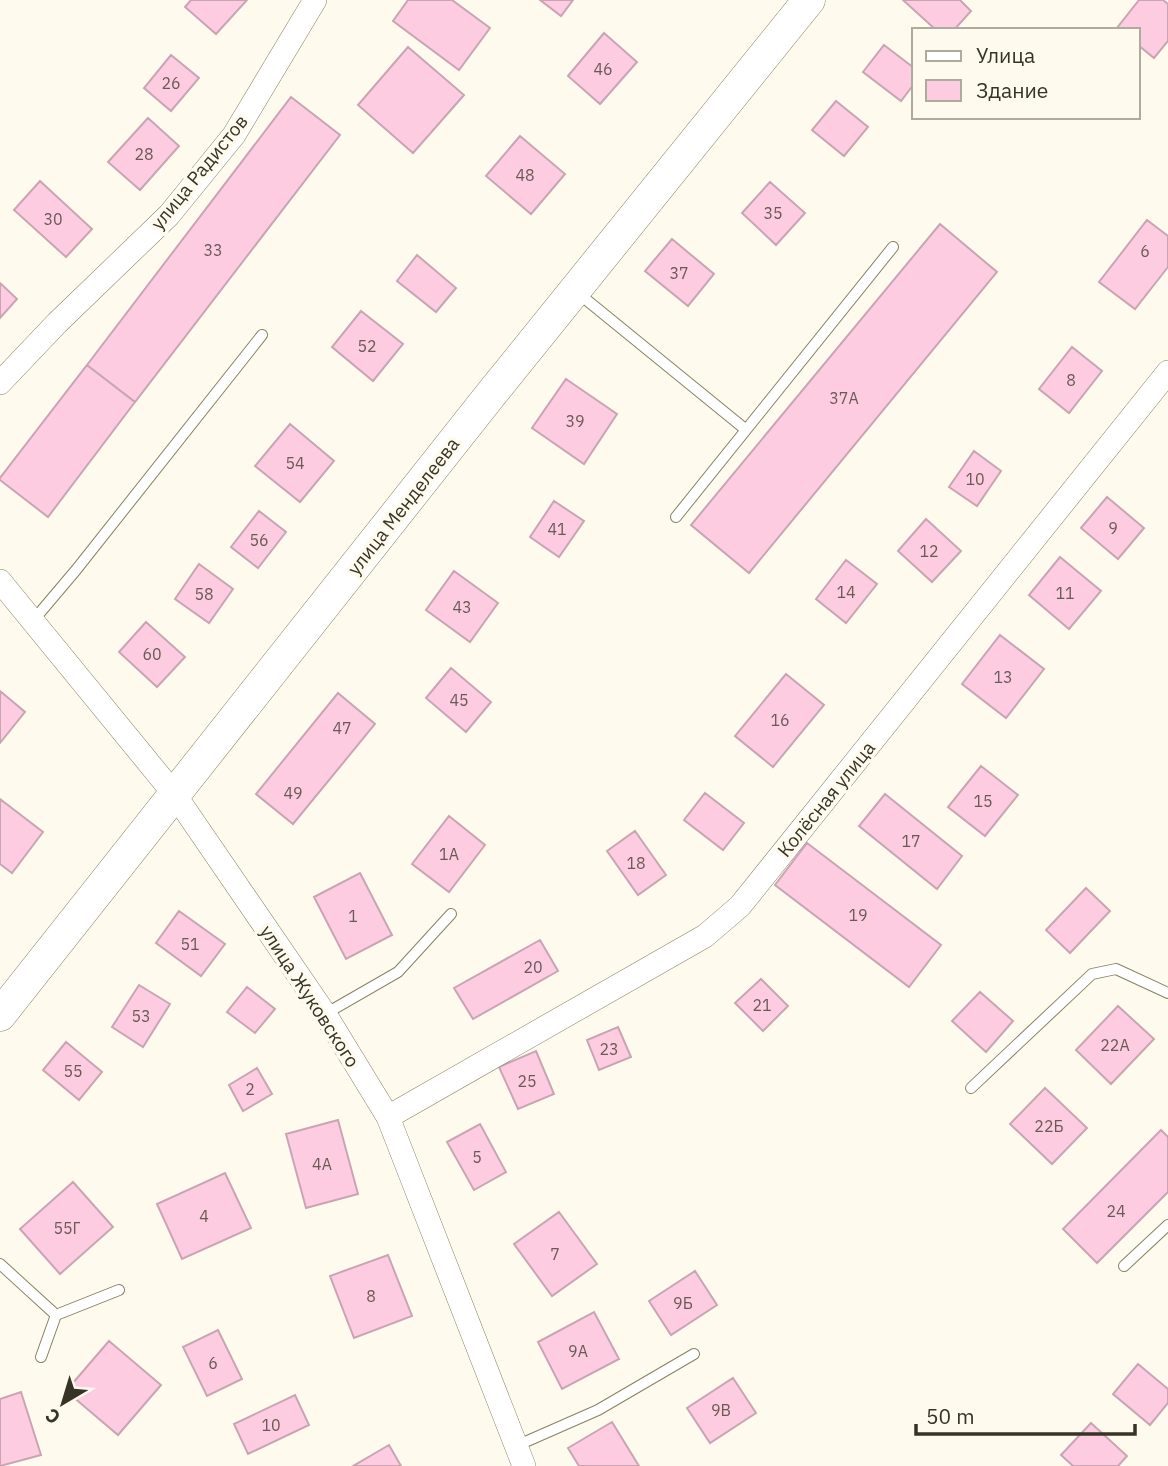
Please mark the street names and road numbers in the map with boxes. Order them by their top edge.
street label: улица Радистов [145,110,253,234]
street label: улица Менделеева [342,432,464,580]
street label: Колёсная улица [772,736,880,862]
street label: улица Жуковского [255,920,365,1072]

